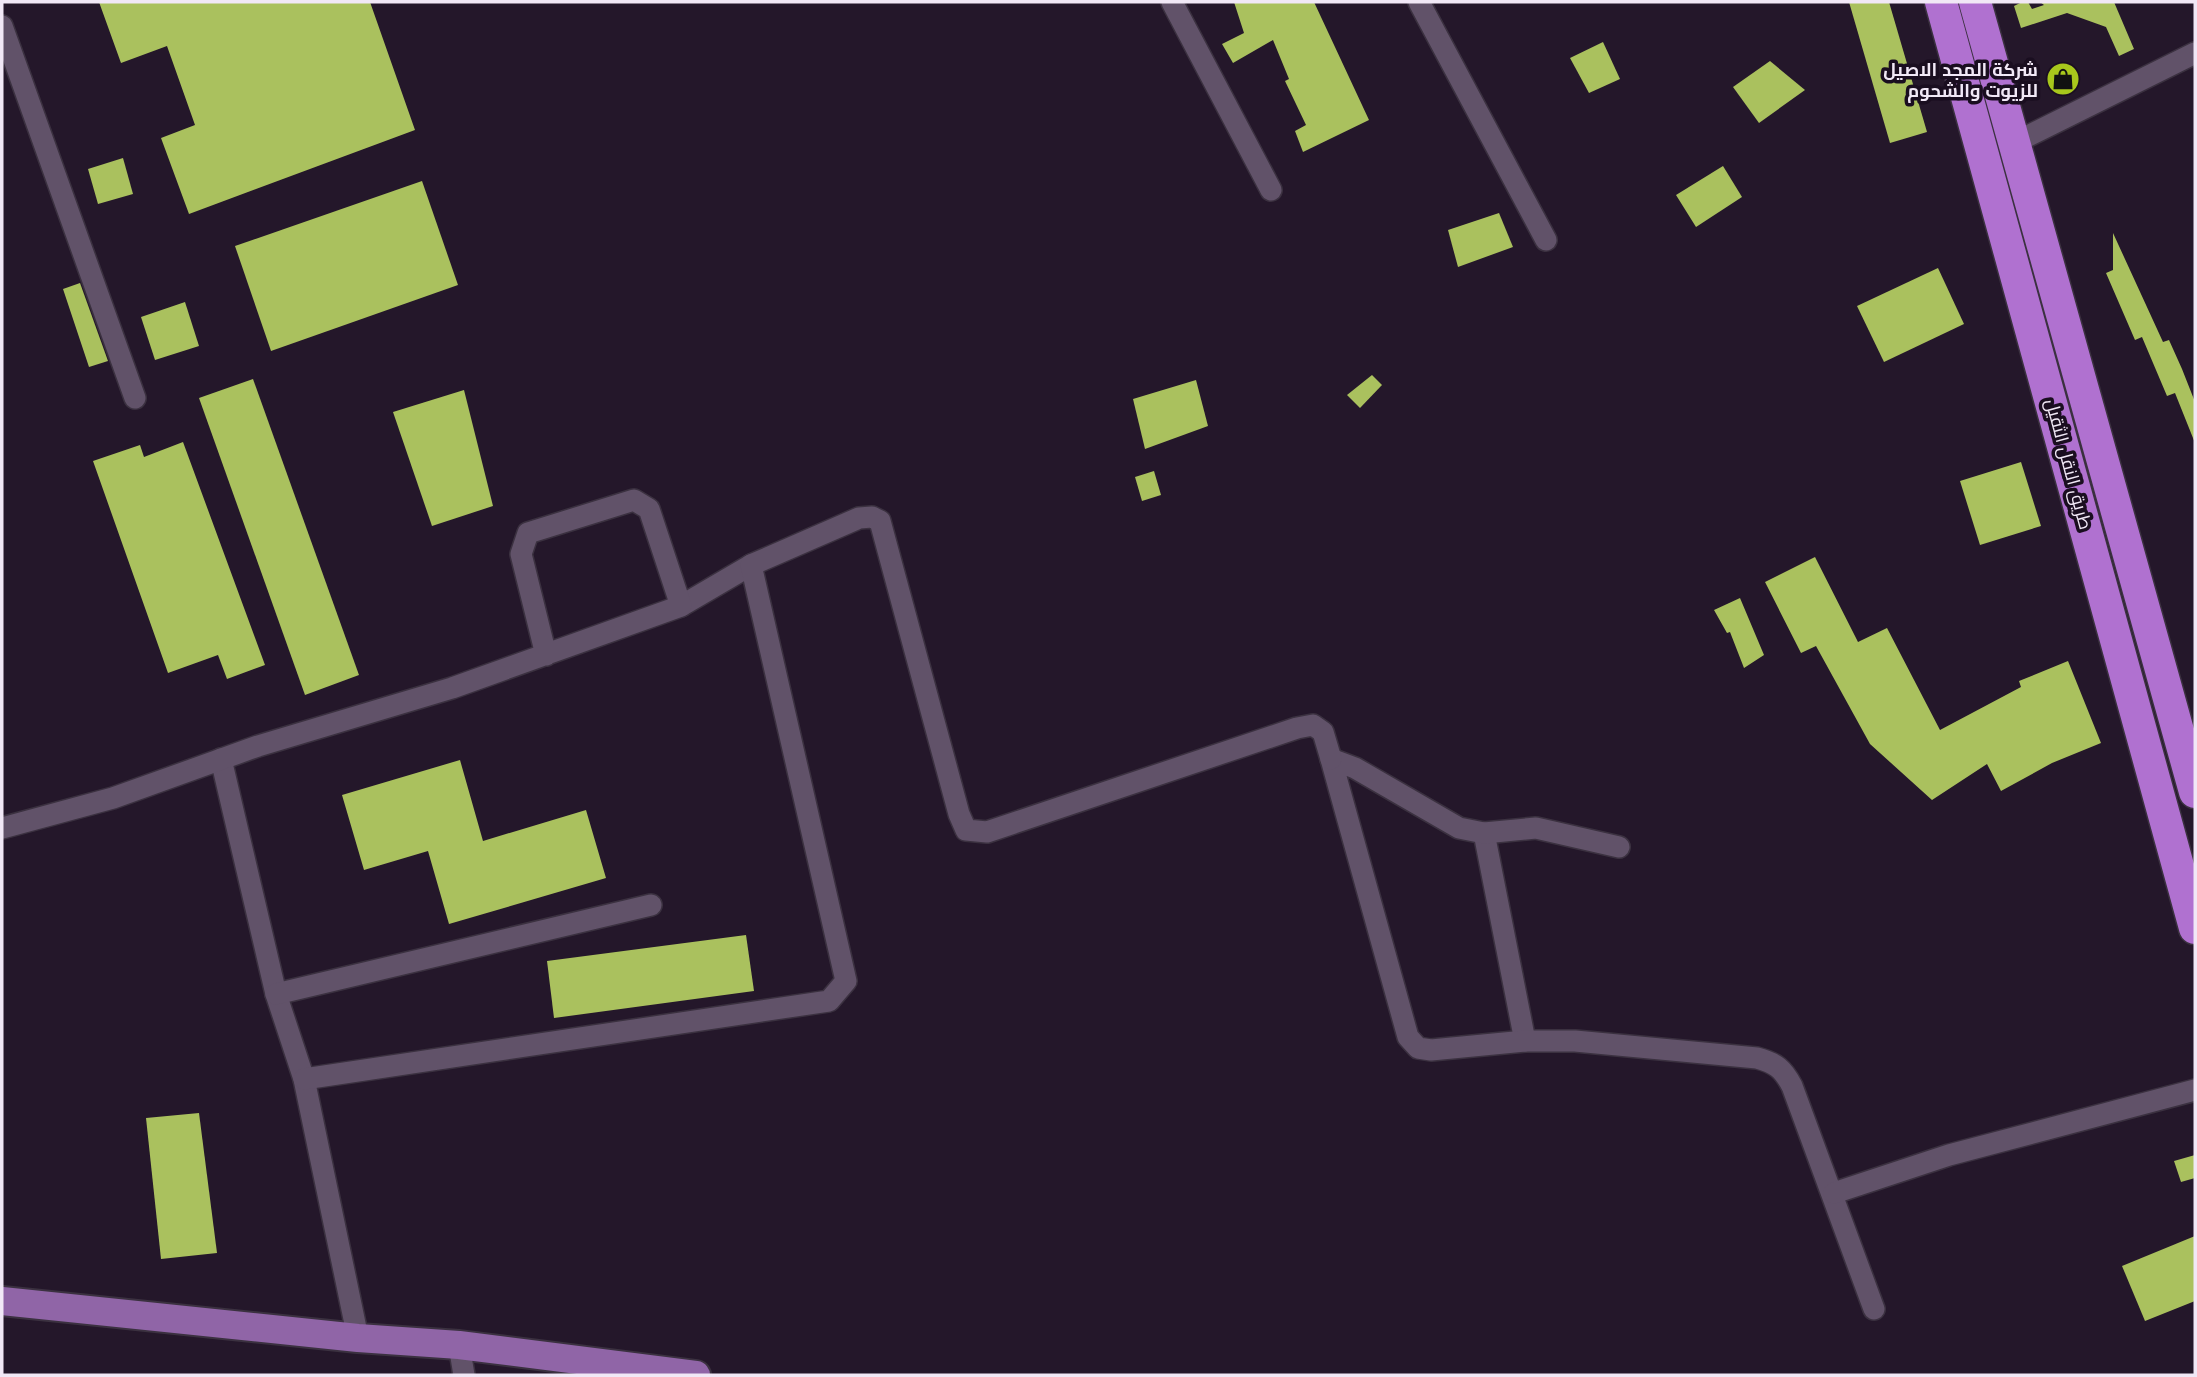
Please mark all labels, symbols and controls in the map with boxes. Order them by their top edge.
place label: شركة المجد الاصيل للزيوت والشحوم [1883,58,2038,103]
shop icon: شركة المجد الاصيل للزيوت والشحوم [2044,60,2082,98]
street label: طريق النقل الثقيل [2040,396,2098,532]

